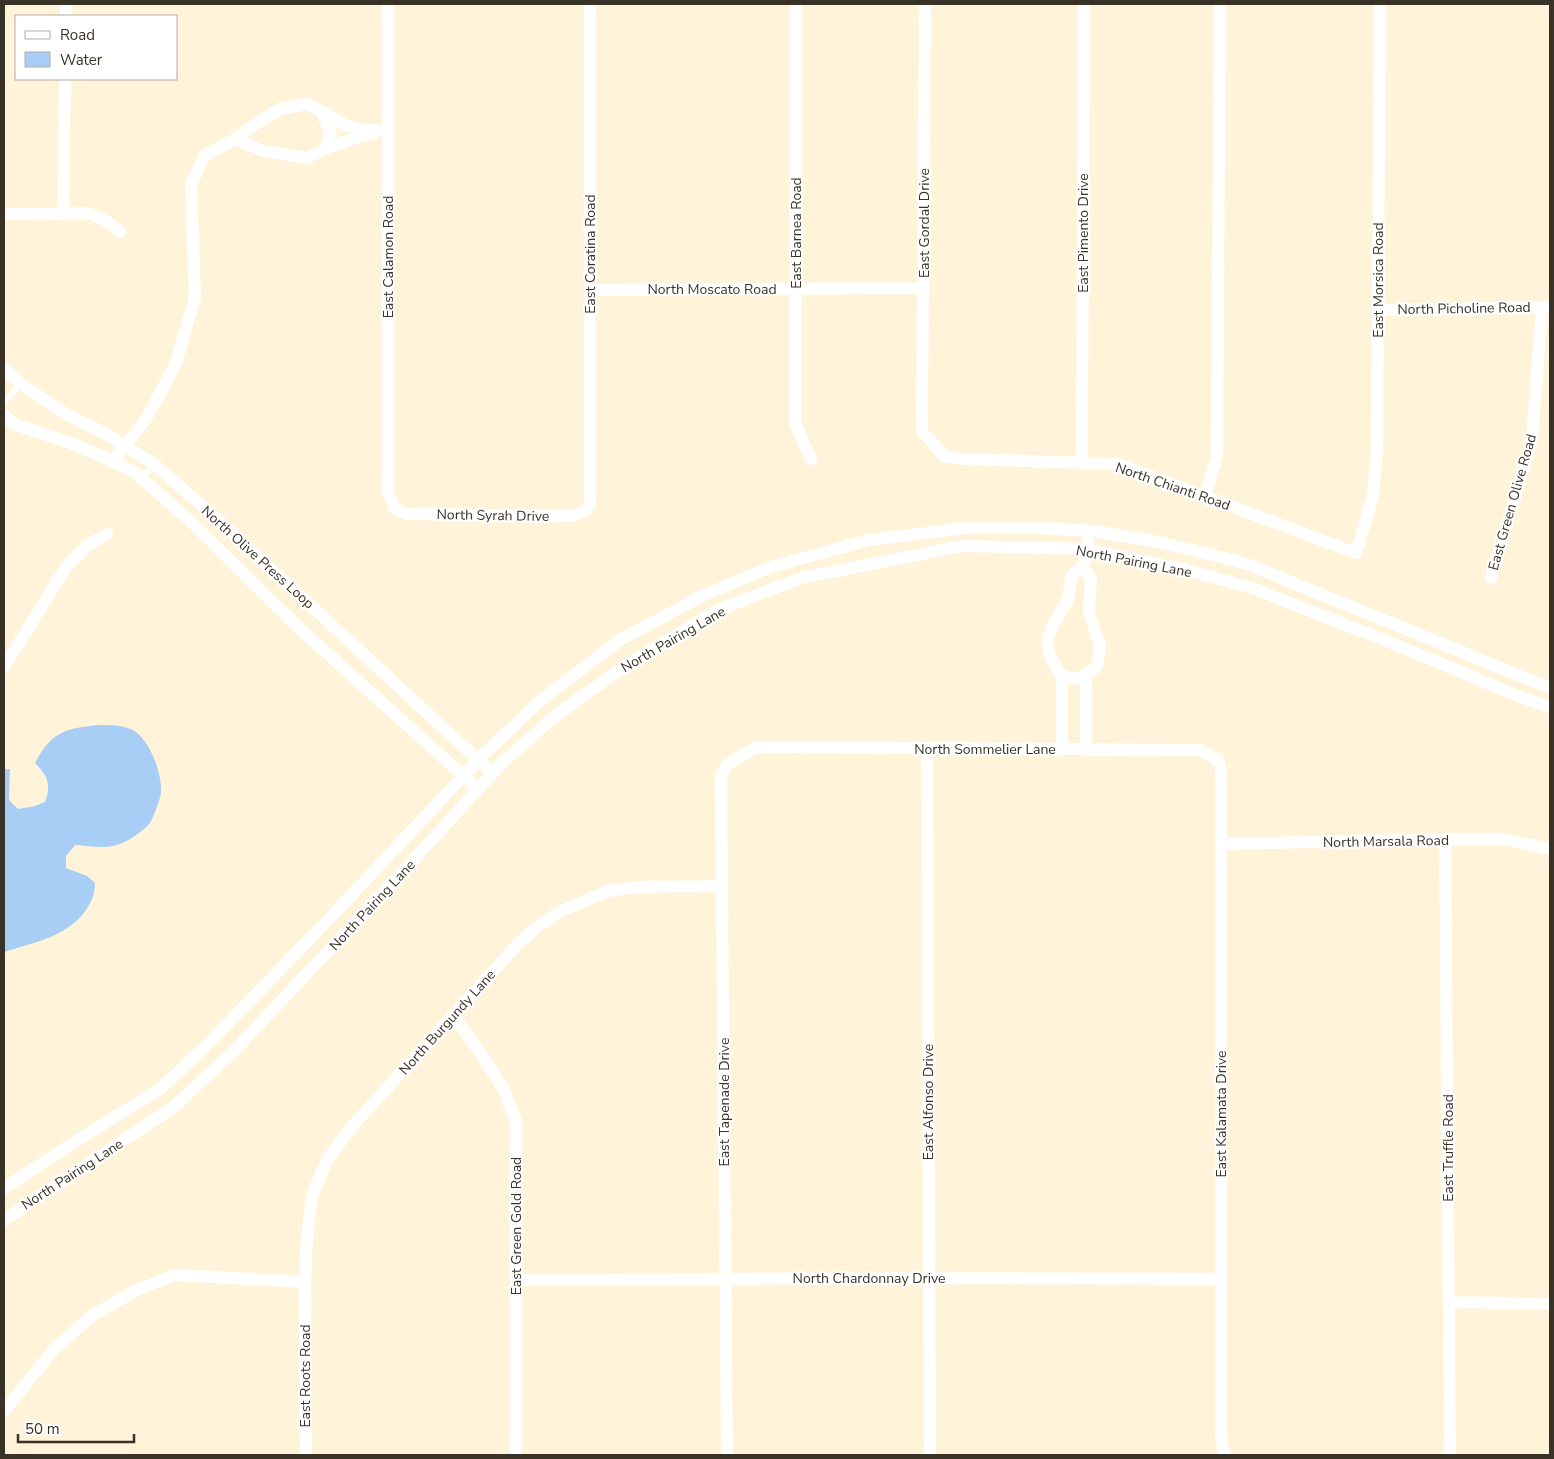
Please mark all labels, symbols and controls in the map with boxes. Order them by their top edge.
legend [15,15,178,80]
text: Road [60,25,95,45]
text: Water [60,50,103,70]
street label: East Gordal Drive [915,168,934,278]
street label: East Pimento Drive [1074,173,1093,293]
street label: East Barnea Road [787,177,806,289]
street label: East Coratina Road [581,194,600,314]
street label: East Calamon Road [379,196,398,318]
street label: East Morsica Road [1369,222,1388,338]
street label: North Moscato Road [647,280,777,299]
street label: North Picholine Road [1397,298,1531,319]
street label: East Green Olive Road [1484,432,1541,573]
street label: North Chianti Road [1113,458,1233,515]
street label: North Olive Press Loop [197,502,318,613]
street label: North Syrah Drive [436,505,550,526]
street label: North Pairing Lane [1074,541,1193,582]
street label: North Pairing Lane [618,602,729,677]
street label: North Sommelier Lane [914,740,1056,759]
street label: North Marsala Road [1323,831,1449,852]
street label: North Pairing Lane [325,856,419,955]
street label: North Burgundy Lane [395,966,500,1079]
street label: East Tapenade Drive [715,1038,734,1166]
street label: East Alfonso Drive [919,1044,938,1160]
street label: East Kalamata Drive [1212,1051,1231,1177]
street label: East Truffle Road [1439,1094,1458,1202]
street label: North Pairing Lane [18,1134,127,1214]
street label: East Green Gold Road [507,1157,526,1295]
street label: North Chardonnay Drive [793,1269,945,1288]
street label: East Roots Road [296,1324,315,1428]
scale bar [18,1412,134,1444]
text: 50 m [25,1419,60,1439]

